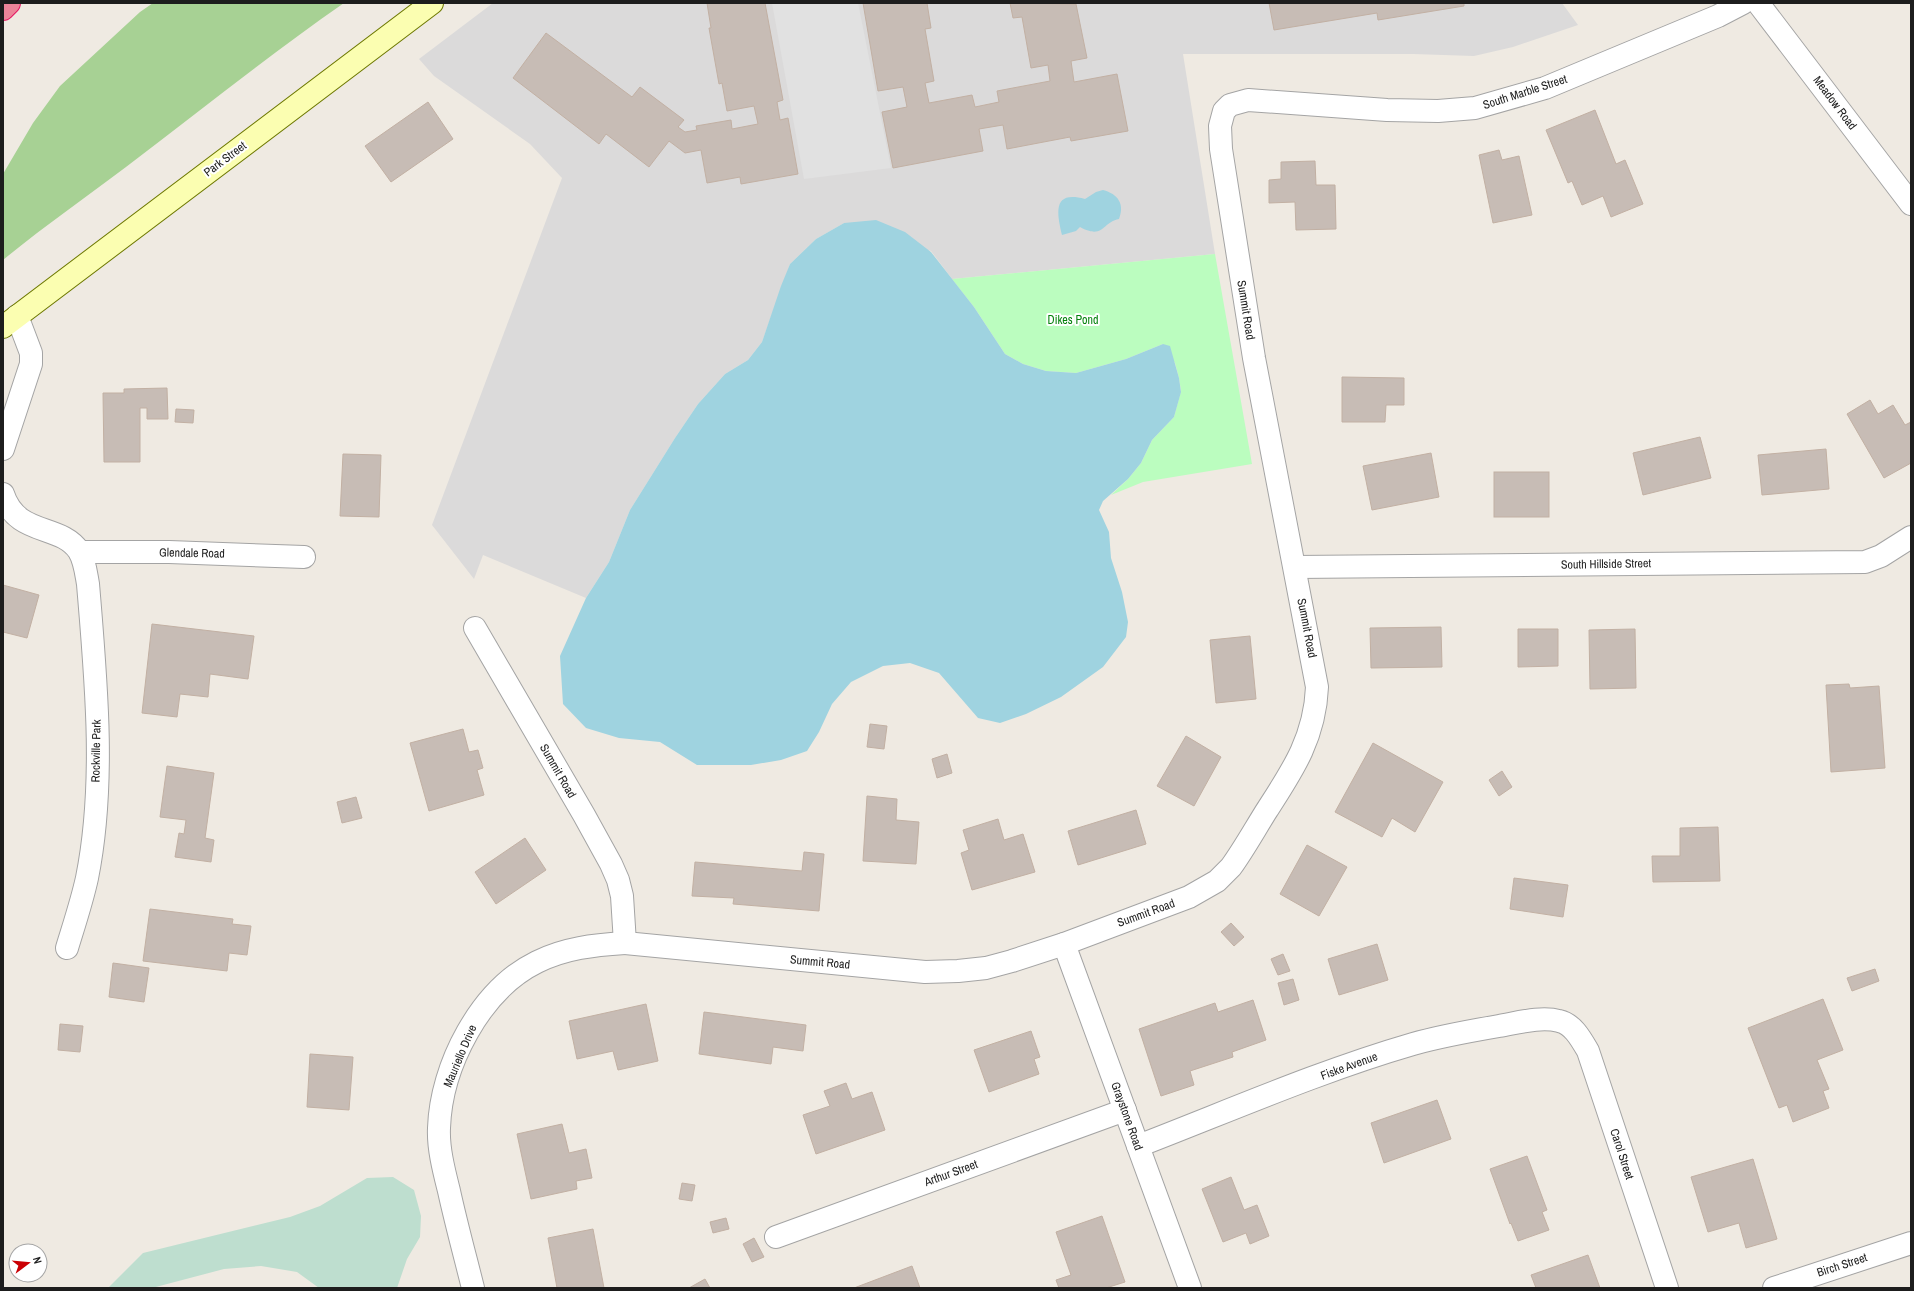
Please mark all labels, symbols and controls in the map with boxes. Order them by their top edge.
street label: South Marble Street [1481,71,1569,113]
street label: Meadow Road [1810,73,1860,133]
street label: Park Street [201,138,250,180]
street label: Summit Road [1233,279,1259,341]
park label: Dikes Pond [1048,312,1098,328]
street label: Glendale Road [159,544,225,562]
street label: South Hillside Street [1561,555,1652,573]
street label: Summit Road [1293,597,1321,659]
street label: Rockville Park [87,719,105,783]
street label: Summit Road [536,741,580,801]
street label: Summit Road [1115,895,1177,931]
street label: Summit Road [789,951,851,973]
street label: Mauriello Drive [440,1022,480,1090]
street label: Fiske Avenue [1318,1048,1380,1084]
street label: Graystone Road [1107,1080,1147,1152]
street label: Carol Street [1606,1127,1638,1182]
street label: Arthur Street [921,1156,980,1190]
north arrow [8,1243,48,1283]
street label: Birch Street [1815,1249,1869,1281]
text: N [30,1255,45,1265]

